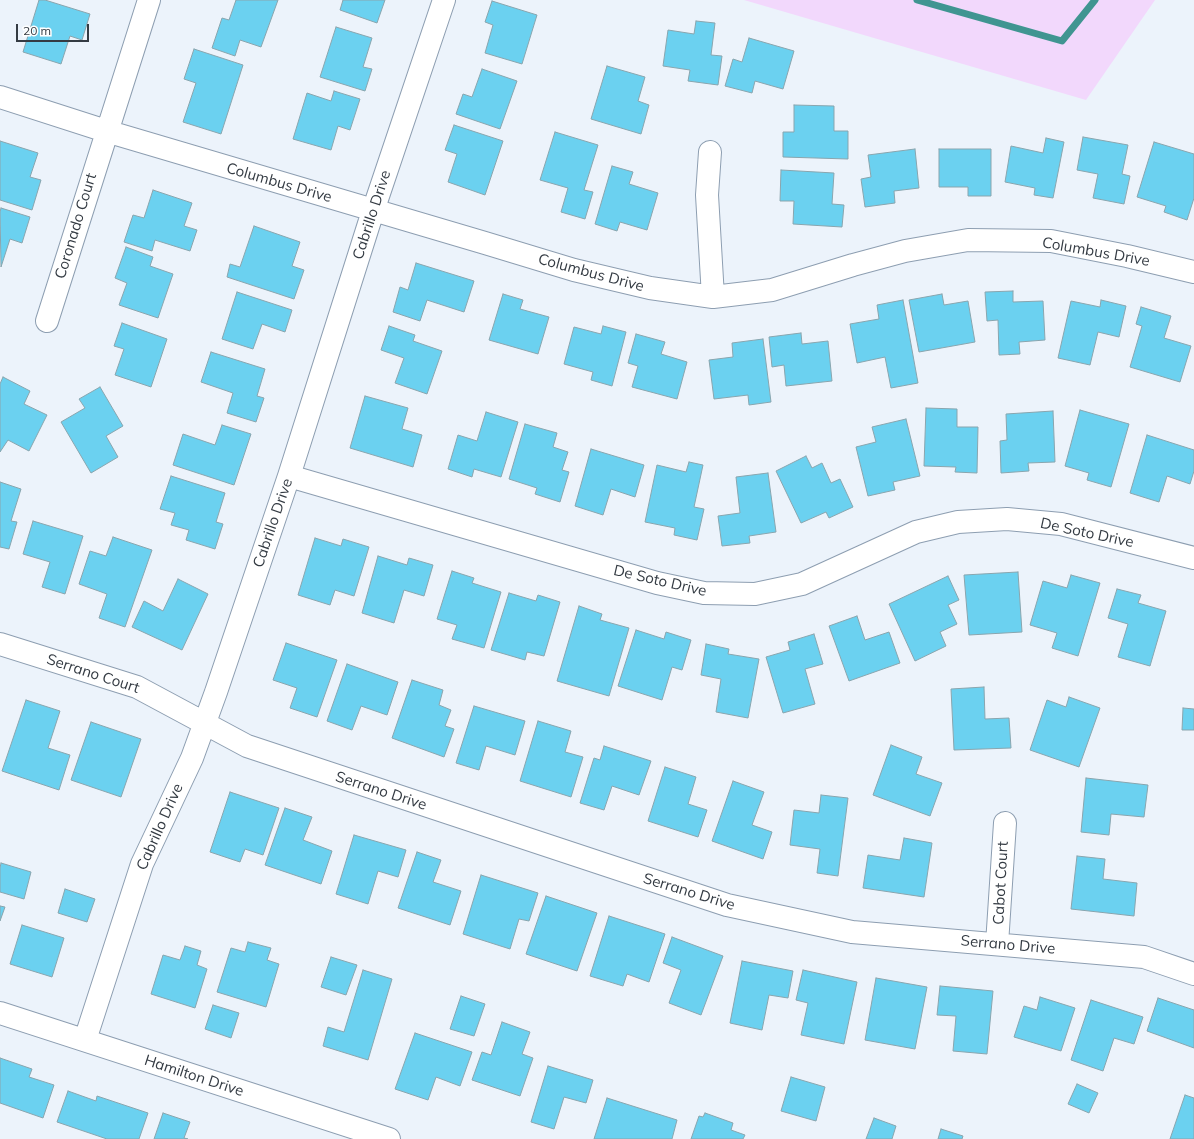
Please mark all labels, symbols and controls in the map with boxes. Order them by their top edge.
scale bar [18,16,91,42]
text: 20 m [23,23,51,38]
street label: Columbus Drive [224,159,334,207]
street label: Cabrillo Drive [349,168,395,262]
street label: Coronado Court [51,171,101,281]
street label: Columbus Drive [1041,234,1151,270]
street label: Columbus Drive [536,250,646,296]
street label: Cabrillo Drive [249,476,297,570]
street label: De Soto Drive [1039,514,1135,552]
street label: De Soto Drive [612,562,708,600]
street label: Serrano Court [44,651,142,697]
street label: Serrano Drive [333,768,429,814]
street label: Cabrillo Drive [133,781,187,873]
street label: Cabot Court [990,841,1012,925]
street label: Serrano Drive [641,870,737,914]
street label: Serrano Drive [960,932,1056,958]
street label: Hamilton Drive [142,1051,246,1101]

